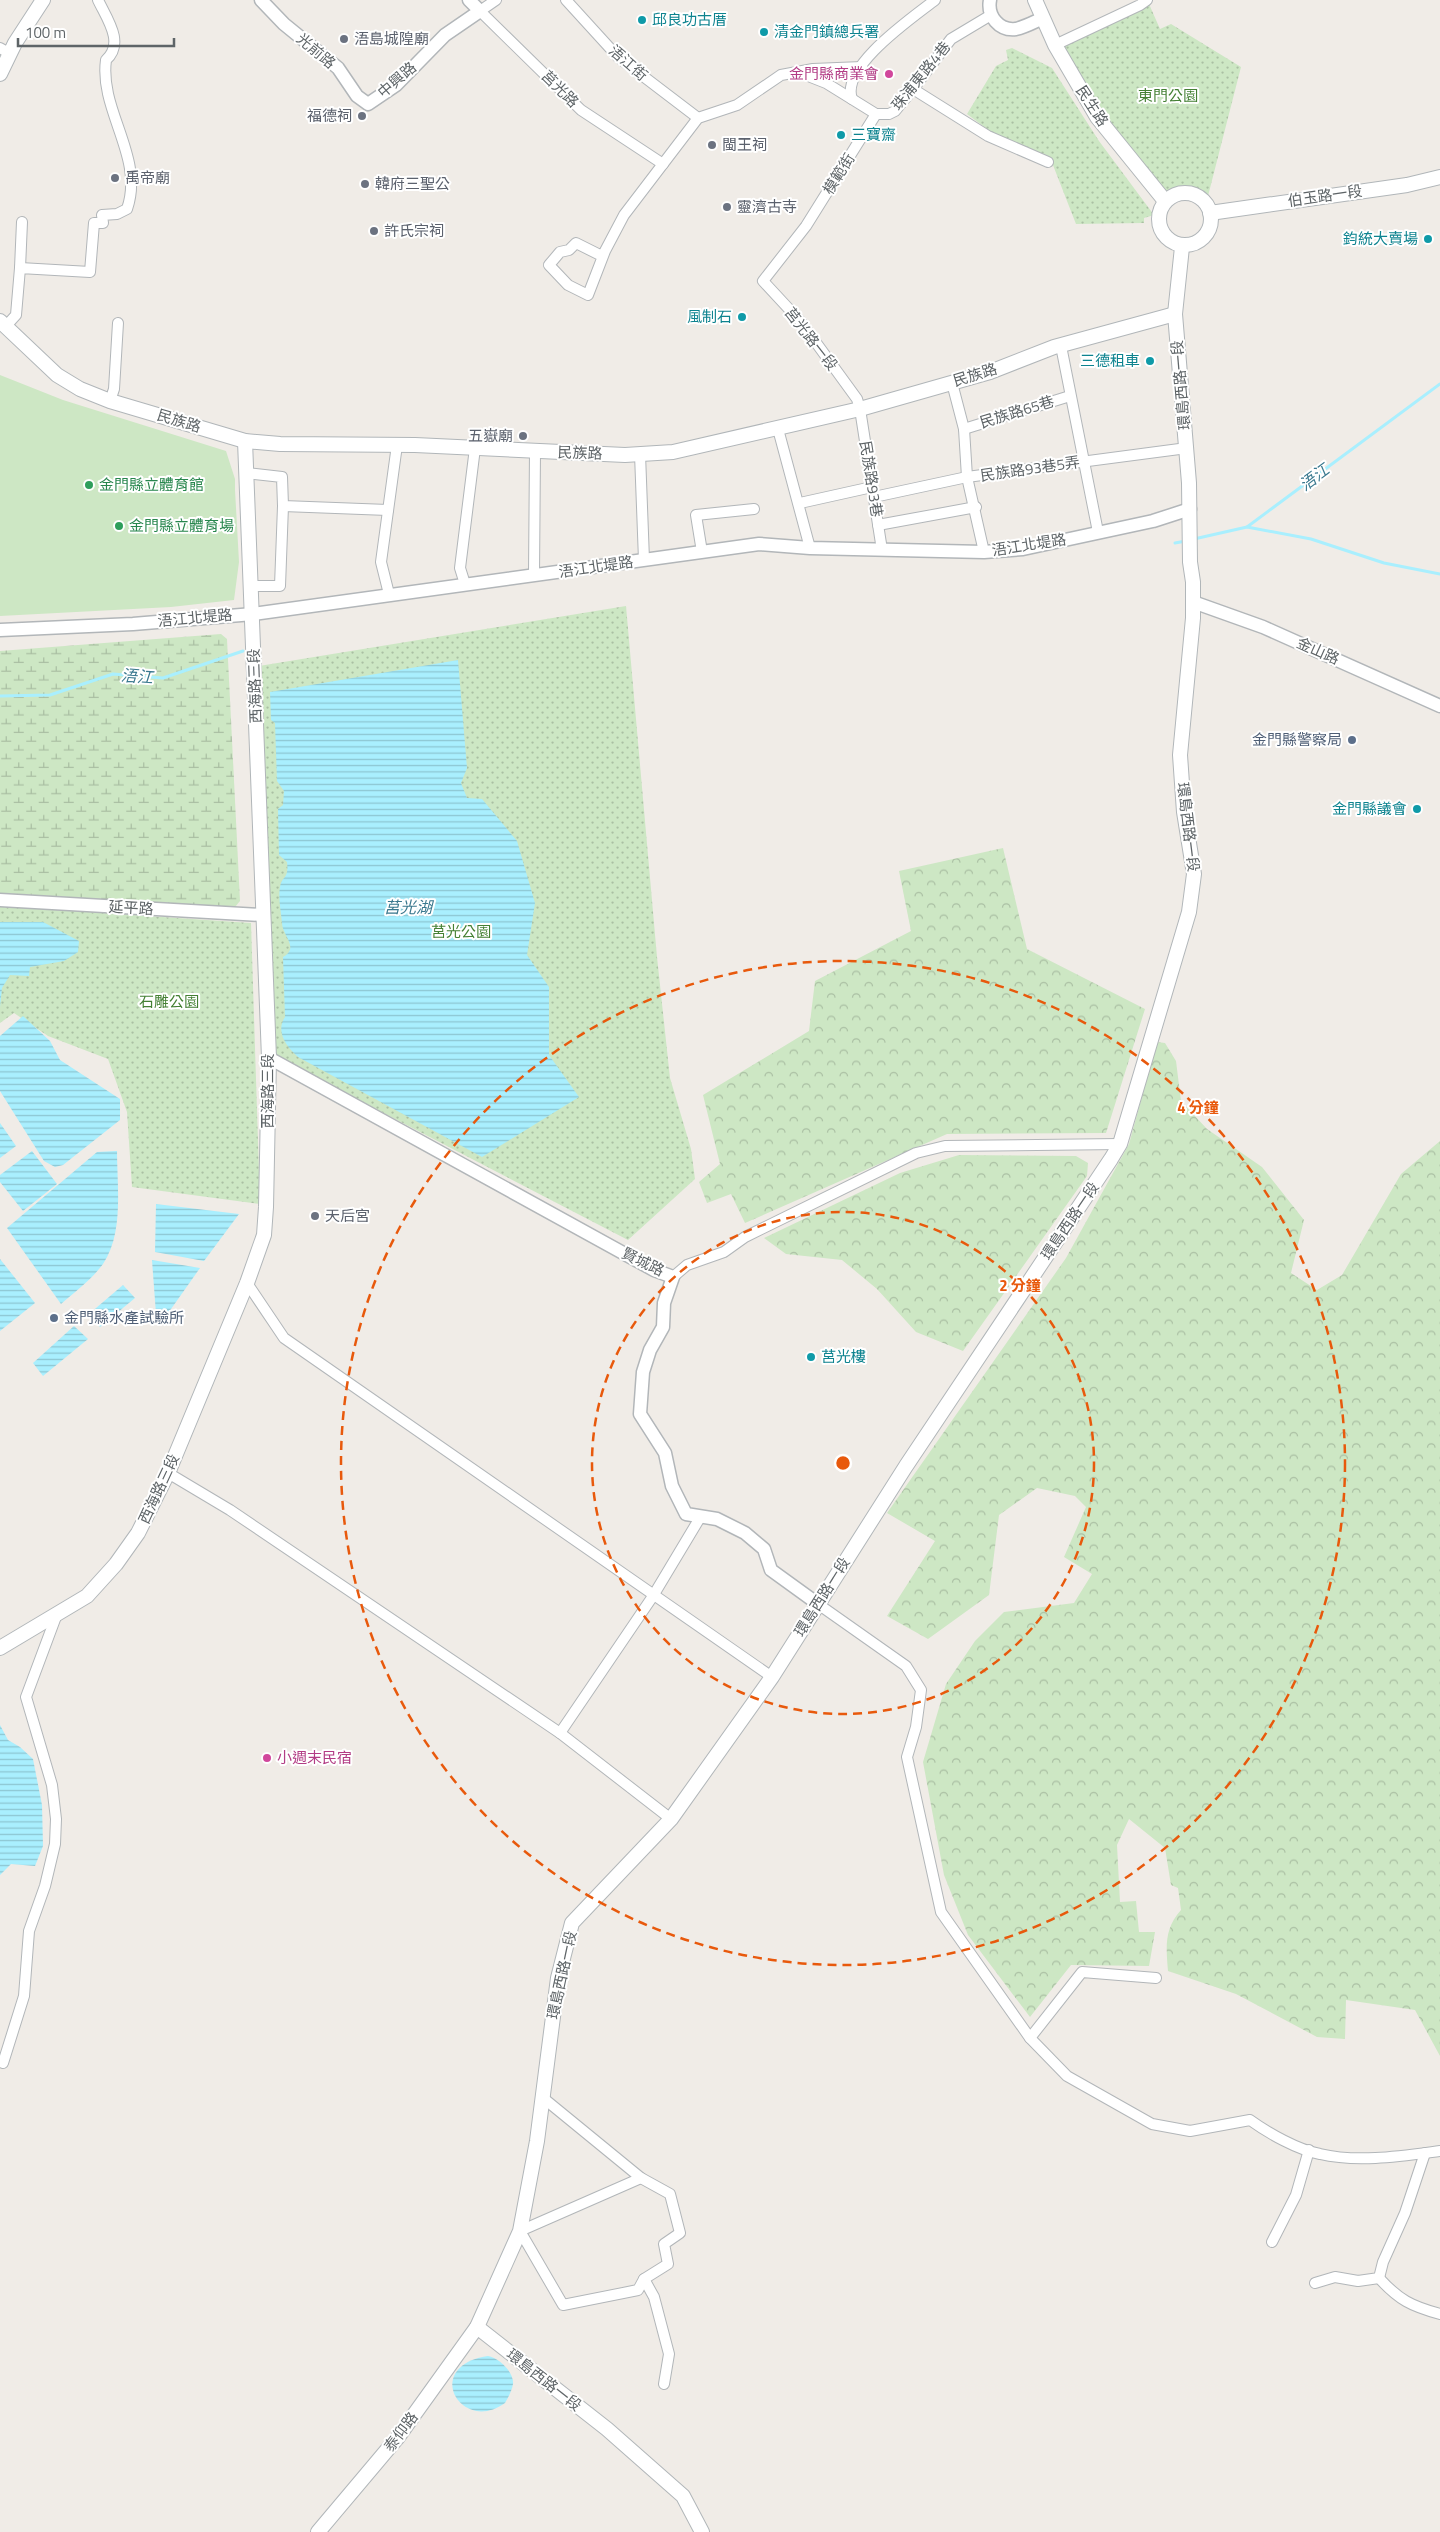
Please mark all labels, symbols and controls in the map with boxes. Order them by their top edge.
place label: 邱良功古厝 [652,8,727,31]
marker: 邱良功古厝 [636,14,648,26]
scale bar [18,15,174,47]
place label: 清金門鎮總兵署 [774,20,879,43]
text: 100 m [25,21,66,44]
marker: 清金門鎮總兵署 [758,26,770,38]
street label: 光前路 [292,27,341,74]
place label: 浯島城隍廟 [354,27,429,50]
marker: 浯島城隍廟 [338,33,350,45]
street label: 珠浦東路4巷 [885,36,956,115]
street label: 浯江街 [604,39,653,86]
street label: 中興路 [372,56,421,103]
place label: 金門縣商業會 [789,62,879,85]
street label: 莒光路 [536,65,584,113]
marker: 金門縣商業會 [883,68,895,80]
street label: 民生路 [1071,81,1114,131]
park label: 東門公園 [1138,84,1198,107]
place label: 福德祠 [307,104,352,127]
marker: 福德祠 [356,110,368,122]
place label: 三寶齋 [851,123,896,146]
marker: 三寶齋 [835,129,847,141]
place label: 閩王祠 [722,133,767,156]
marker: 閩王祠 [706,139,718,151]
street label: 模範街 [817,149,860,199]
place label: 禹帝廟 [125,166,170,189]
marker: 禹帝廟 [109,172,121,184]
place label: 韓府三聖公 [375,172,450,195]
marker: 韓府三聖公 [359,178,371,190]
street label: 伯玉路一段 [1286,179,1364,212]
place label: 靈濟古寺 [737,195,797,218]
marker: 靈濟古寺 [721,201,733,213]
place label: 許氏宗祠 [384,219,444,242]
marker: 許氏宗祠 [368,225,380,237]
place label: 鈞統大賣場 [1343,227,1418,250]
marker: 鈞統大賣場 [1422,233,1434,245]
street label: 莒光路一段 [779,302,844,375]
place label: 風制石 [687,305,732,328]
marker: 風制石 [736,311,748,323]
street label: 環島西路一段 [1165,339,1196,431]
place label: 三德租車 [1080,349,1140,372]
marker: 三德租車 [1144,355,1156,367]
street label: 民族路 [950,357,1000,392]
street label: 民族路65巷 [977,389,1057,434]
street label: 民族路 [154,403,204,438]
place label: 五嶽廟 [468,424,513,447]
marker: 五嶽廟 [517,430,529,442]
street label: 民族路93巷 [854,439,889,519]
street label: 民族路 [557,440,603,465]
street label: 民族路93巷5弄 [979,450,1081,487]
water label: 浯江 [1294,457,1336,496]
place label: 金門縣立體育館 [99,473,204,496]
marker: 金門縣立體育館 [83,479,95,491]
place label: 金門縣立體育場 [129,514,234,537]
marker: 金門縣立體育場 [113,520,125,532]
street label: 浯江北堤路 [990,527,1068,562]
street label: 浯江北堤路 [557,550,635,583]
street label: 浯江北堤路 [157,603,233,632]
street label: 金山路 [1293,631,1343,670]
street label: 西海路三段 [242,648,267,724]
water label: 浯江 [120,663,156,689]
place label: 金門縣警察局 [1252,728,1342,751]
marker: 金門縣警察局 [1346,734,1358,746]
street label: 環島西路一段 [1172,781,1205,873]
place label: 金門縣議會 [1332,797,1407,820]
marker: 金門縣議會 [1411,803,1423,815]
street label: 延平路 [108,895,154,920]
water label: 莒光湖 [384,895,435,919]
park label: 莒光公園 [431,920,491,943]
park label: 石雕公園 [139,990,199,1013]
street label: 西海路三段 [256,1053,279,1129]
text: 4 分鐘 [1177,1096,1219,1119]
street label: 環島西路一段 [1035,1177,1104,1264]
place label: 天后宮 [325,1204,370,1227]
marker: 天后宮 [309,1210,321,1222]
street label: 賢城路 [618,1241,668,1282]
text: 2 分鐘 [999,1274,1041,1297]
place label: 金門縣水產試驗所 [64,1306,184,1329]
marker: 金門縣水產試驗所 [48,1312,60,1324]
place label: 莒光樓 [821,1345,866,1368]
marker: 莒光樓 [805,1351,817,1363]
street label: 西海路三段 [132,1450,185,1528]
centre of rings [834,1454,852,1472]
street label: 環島西路一段 [788,1552,855,1641]
place label: 小週末民宿 [277,1746,352,1769]
marker: 小週末民宿 [261,1752,273,1764]
street label: 環島西路一段 [541,1928,582,2021]
street label: 環島西路一段 [502,2343,587,2416]
street label: 泰仰路 [378,2407,423,2457]

